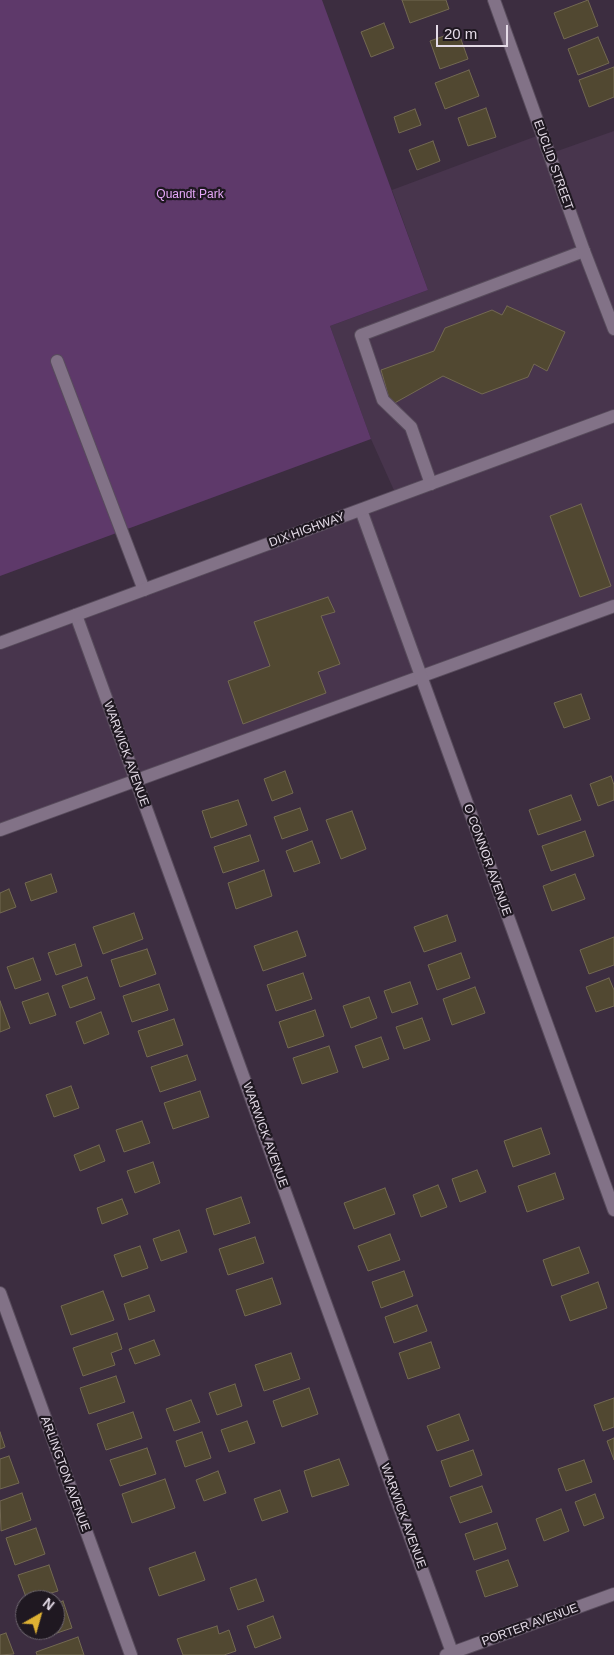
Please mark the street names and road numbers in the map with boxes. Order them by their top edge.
street label: EUCLID STREET [530,118,576,212]
street label: DIX HIGHWAY [267,510,347,550]
street label: WARWICK AVENUE [100,700,152,808]
street label: O CONNOR AVENUE [460,802,514,918]
street label: WARWICK AVENUE [239,1081,291,1189]
street label: ARLINGTON AVENUE [37,1414,93,1534]
street label: WARWICK AVENUE [377,1462,429,1570]
street label: PORTER AVENUE [480,1601,580,1649]

